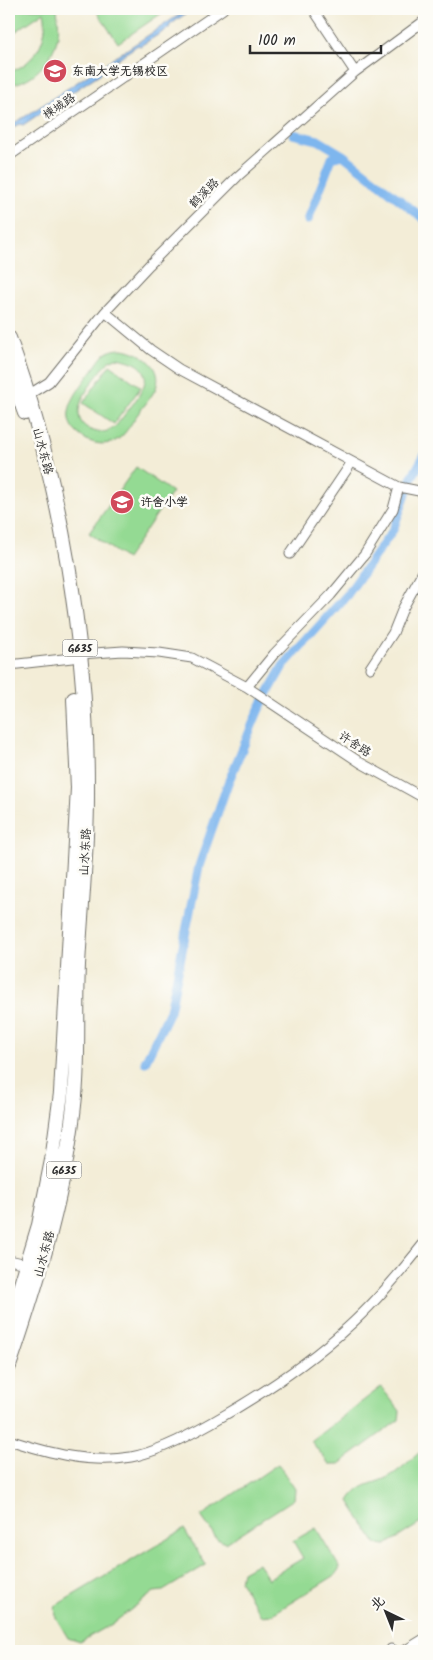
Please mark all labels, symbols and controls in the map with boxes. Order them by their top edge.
scale bar [250,22,382,54]
text: 100 m [258,29,296,53]
school or university icon: 东南大学无锡校区 [42,58,68,84]
place label: 东南大学无锡校区 [72,62,168,81]
street label: 楝城路 [39,88,80,124]
street label: 鹤溪路 [185,174,224,213]
street label: 山水东路 [27,425,58,477]
school or university icon: 许舍小学 [109,489,135,515]
place label: 许舍小学 [140,493,188,512]
road number: G635 [62,640,98,656]
street label: 许舍路 [334,727,375,762]
street label: 山水东路 [75,828,96,876]
road number: G635 [46,1162,82,1178]
street label: 山水东路 [29,1228,60,1280]
north arrow [360,1588,410,1638]
text: 北 [365,1590,390,1616]

